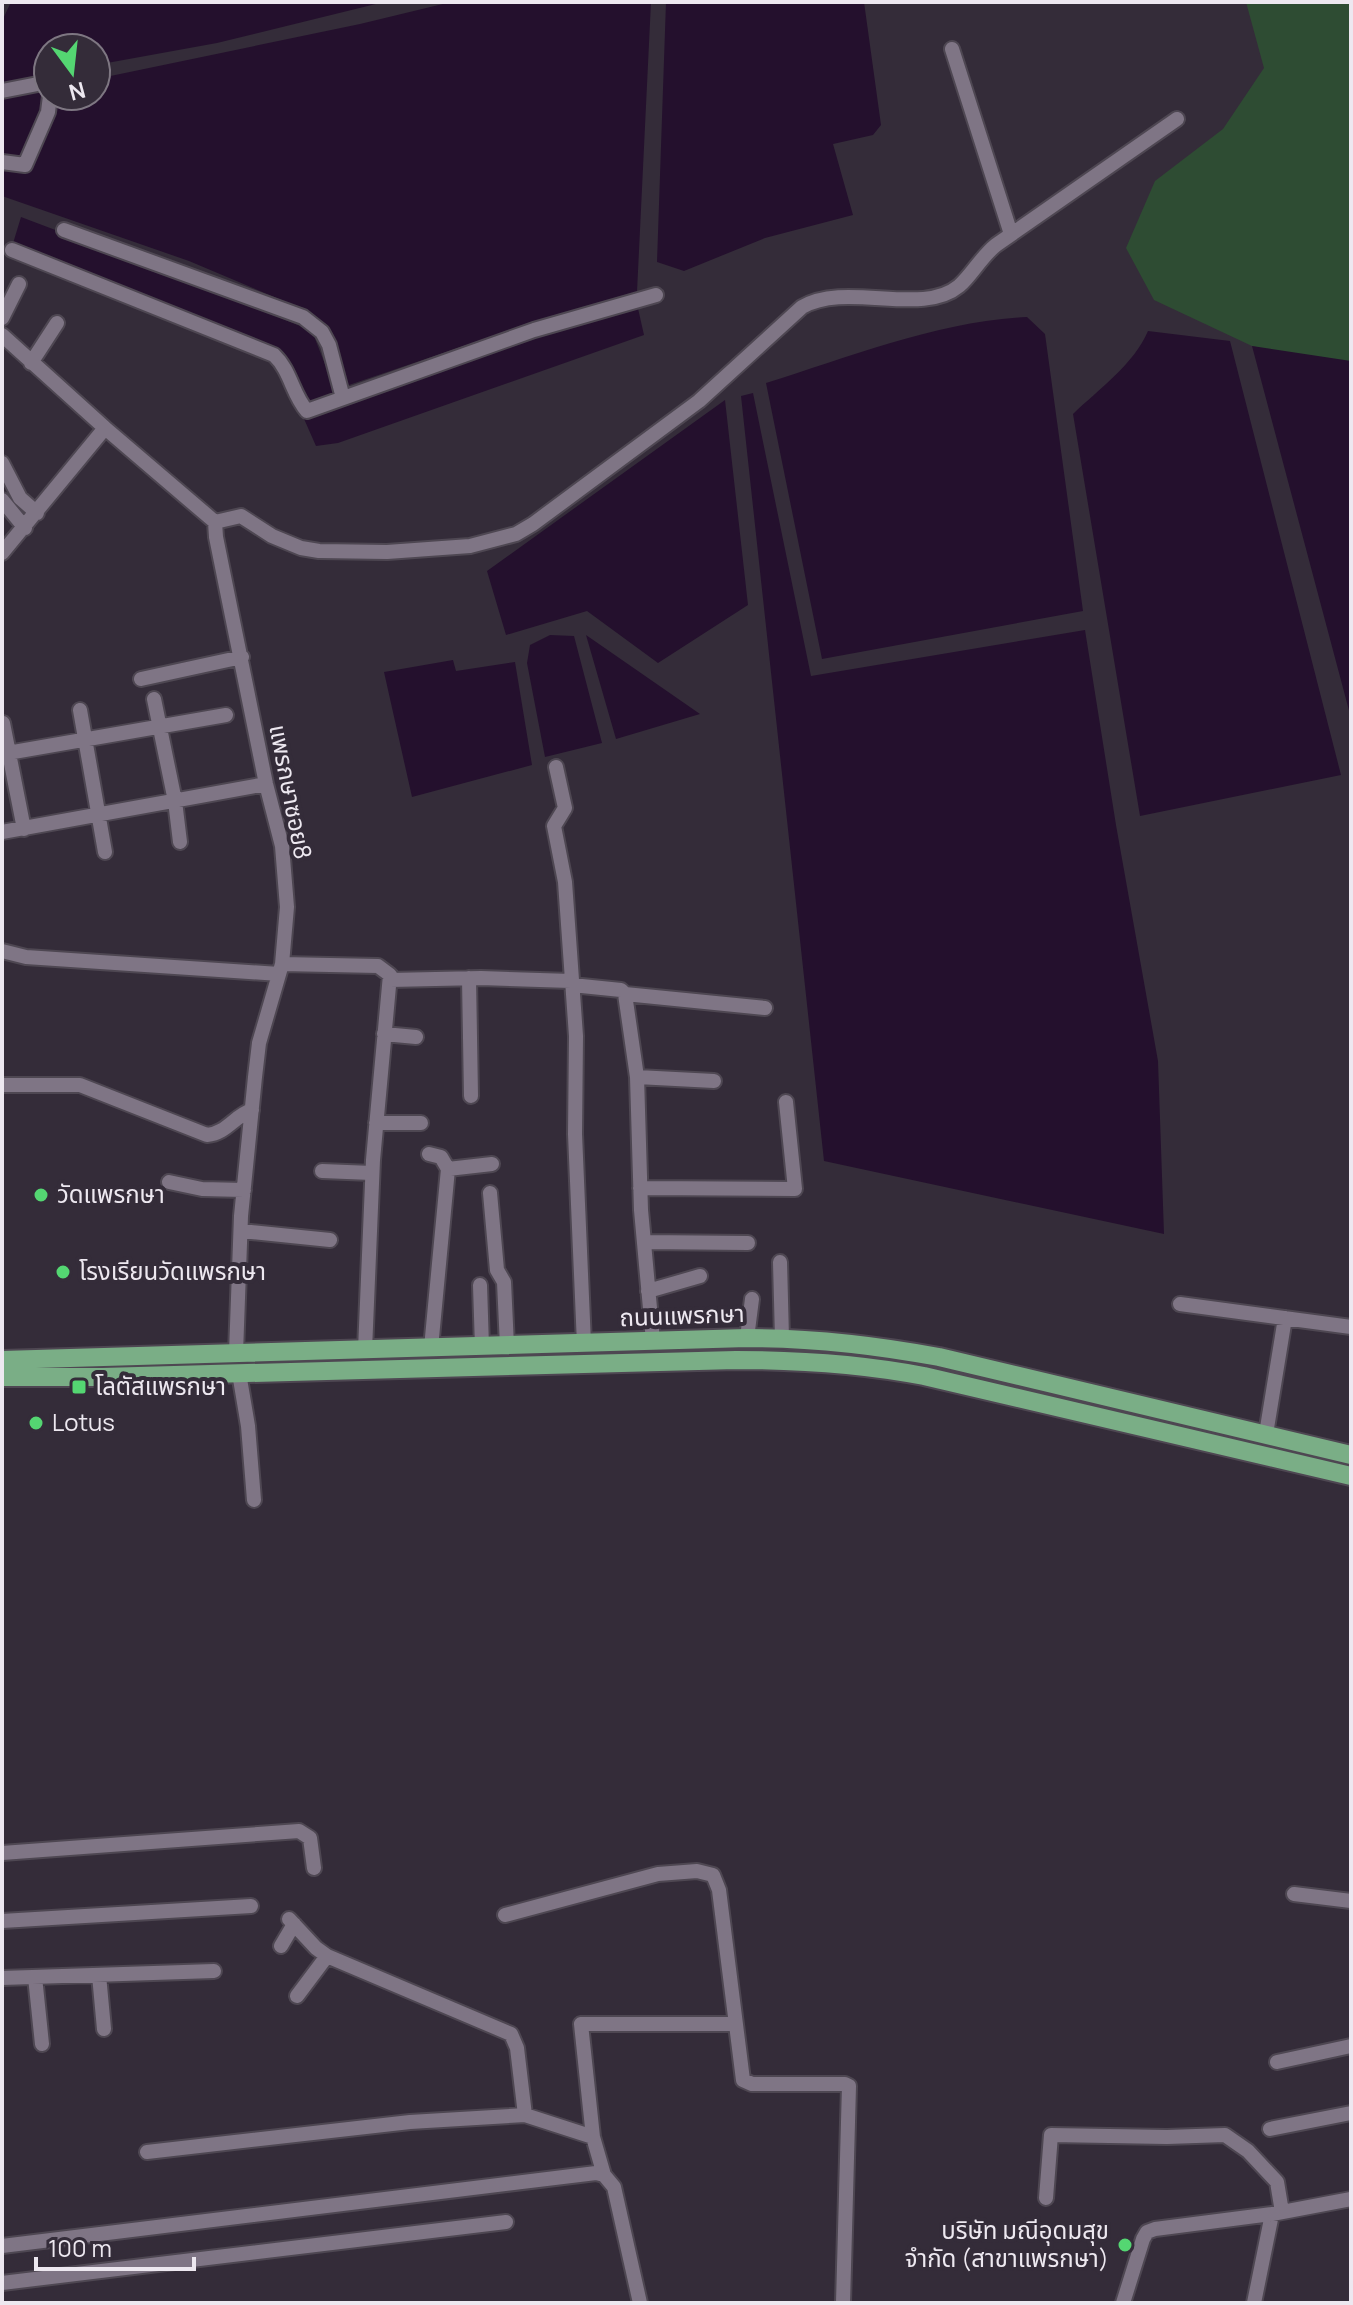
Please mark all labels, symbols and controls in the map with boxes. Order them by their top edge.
north arrow [32,32,112,112]
text: N [66,75,89,108]
street label: แพรกษาซอย8 [262,722,321,862]
place label: วัดแพรกษา [57,1177,165,1210]
marker: วัดแพรกษา [32,1186,50,1204]
place label: โรงเรียนวัดแพรกษา [79,1254,266,1287]
marker: โรงเรียนวัดแพรกษา [54,1263,72,1281]
street label: ถนนแพรกษา [619,1296,745,1333]
place label: โลตัสแพรกษา [95,1369,226,1402]
marker: โลตัสแพรกษา [70,1378,88,1396]
place label: Lotus [52,1405,115,1438]
marker: Lotus [27,1414,45,1432]
place label: บริษัท มณีอุดมสุข จำกัด (สาขาแพรกษา) [905,2213,1109,2274]
scale bar [36,2221,194,2271]
text: 100 m [48,2231,112,2264]
marker: บริษัท มณีอุดมสุข จำกัด (สาขาแพรกษา) [1116,2236,1134,2254]

